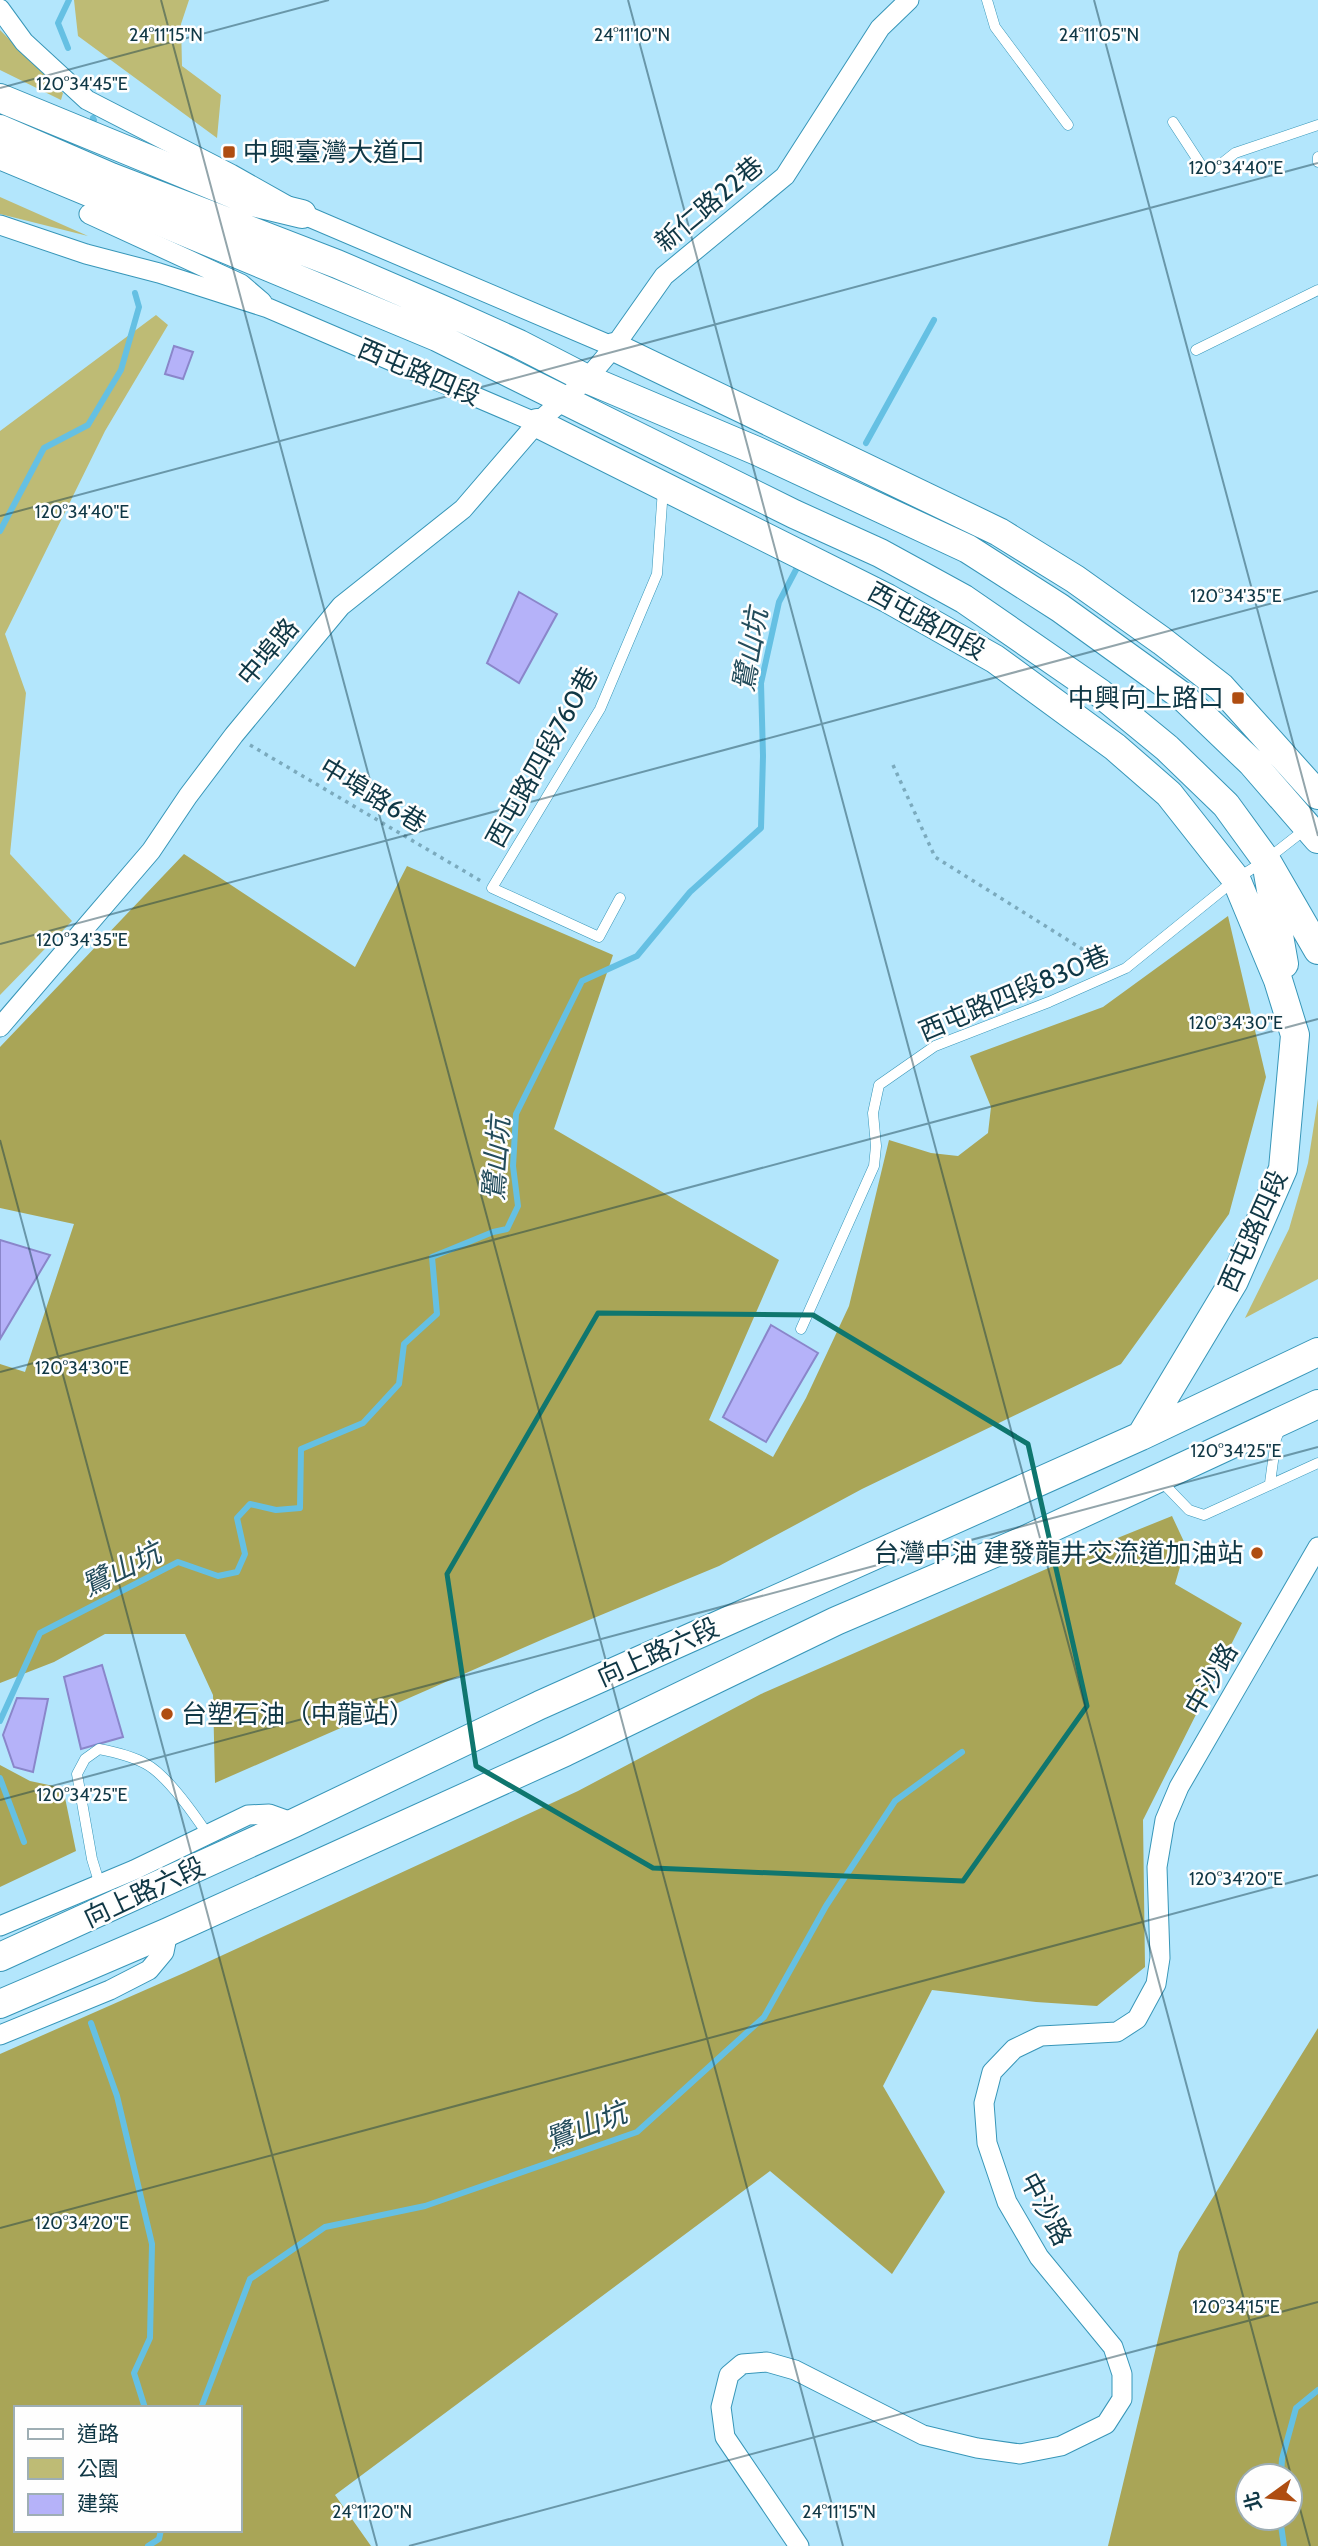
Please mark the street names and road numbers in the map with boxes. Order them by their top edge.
street label: 新仁路22巷 [648,150,770,258]
street label: 西屯路四段 [353,332,485,412]
street label: 西屯路四段 [862,575,992,667]
street label: 中埠路 [231,612,305,692]
street label: 西屯路四段760巷 [479,661,605,853]
street label: 中埠路6巷 [314,751,432,839]
street label: 西屯路四段830巷 [914,938,1114,1048]
street label: 西屯路四段 [1212,1165,1294,1297]
street label: 向上路六段 [592,1611,724,1693]
street label: 中沙路 [1178,1637,1244,1721]
street label: 向上路六段 [78,1850,210,1934]
street label: 中沙路 [1014,2167,1078,2251]

